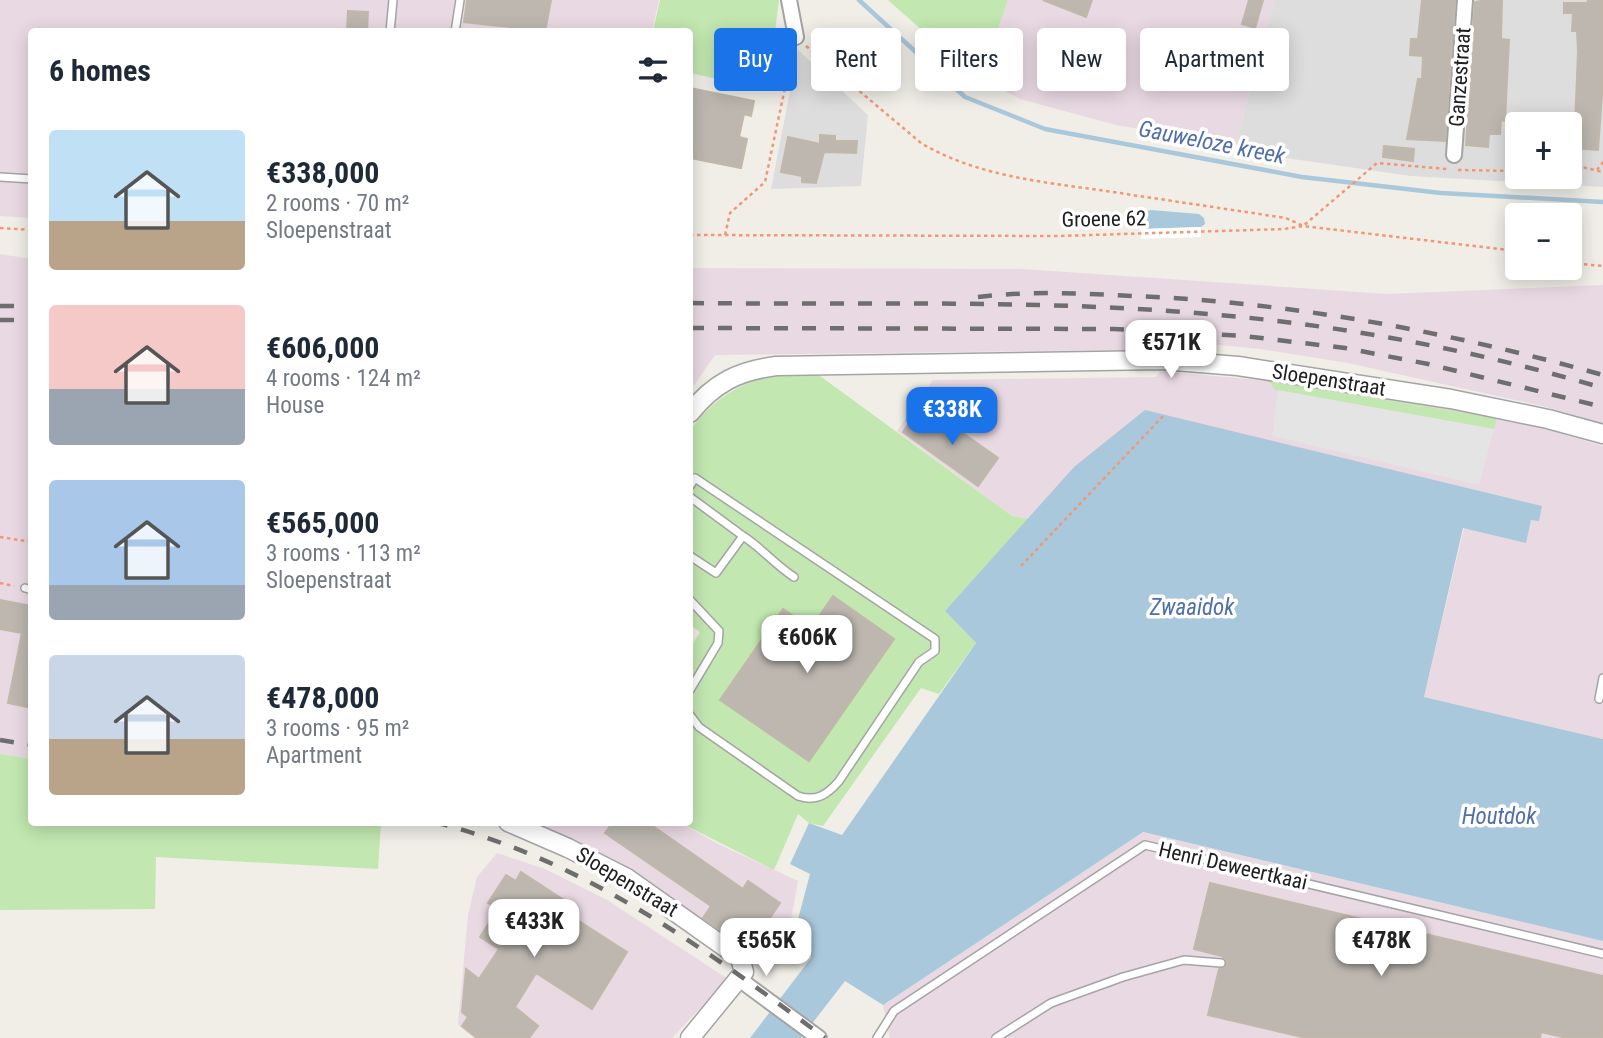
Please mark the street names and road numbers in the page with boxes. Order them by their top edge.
street label: Ganzestraat [1445,26,1475,128]
street label: Groene 62 [1062,206,1146,232]
street label: Sloepenstraat [1271,359,1387,401]
street label: Henri Deweertkaai [1156,837,1310,895]
street label: Sloepenstraat [572,842,682,922]

